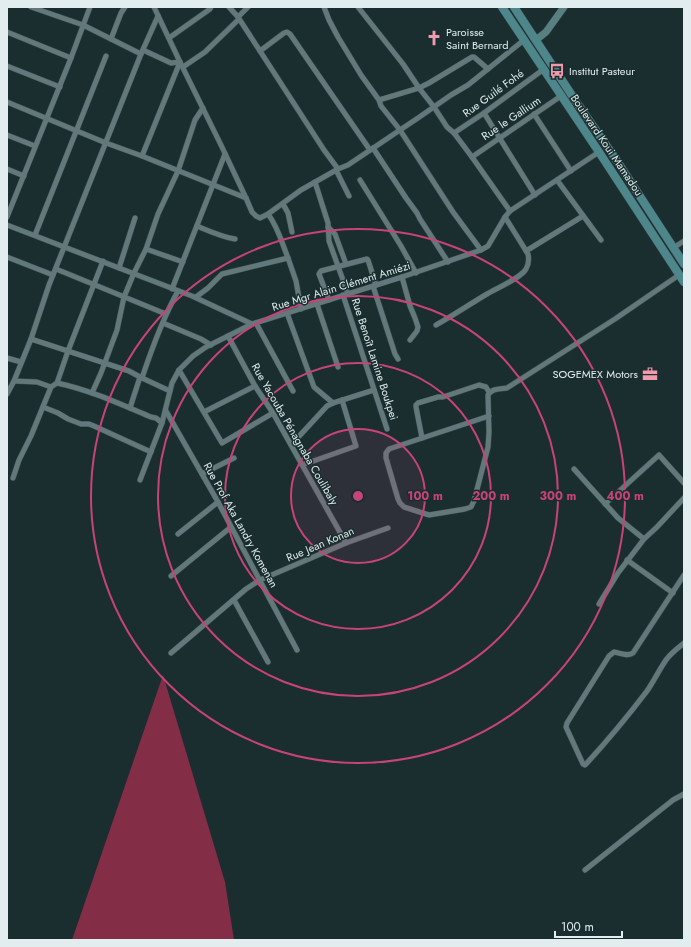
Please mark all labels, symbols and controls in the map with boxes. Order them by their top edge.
place label: Paroisse Saint Bernard [446,24,509,53]
church icon: Paroisse Saint Bernard [425,29,443,47]
bus stop icon: Institut Pasteur [548,62,566,80]
place label: Institut Pasteur [569,63,635,79]
street label: Rue Guilé Fohé [459,65,527,121]
street label: Boulevard Koui Mamadou [567,91,647,199]
street label: Rue le Gallium [478,92,544,144]
street label: Rue Mgr Alain Clément Amiézi [270,257,412,315]
street label: Rue Benoît Lamine Boukpei [348,296,402,422]
street label: Rue Yacouba Pénagnaba Coulibaly [248,360,342,508]
office icon: SOGEMEX Motors [641,365,659,383]
place label: SOGEMEX Motors [553,366,639,382]
street label: Rue Prof Aka Landry Komenan [200,459,282,591]
text: 100 m [407,487,443,505]
text: 200 m [472,487,510,505]
text: 300 m [540,487,577,505]
text: 400 m [606,487,644,505]
centre of rings [351,489,365,503]
street label: Rue Jean Konan [284,523,356,565]
scale bar [555,913,622,939]
text: 100 m [561,918,594,936]

